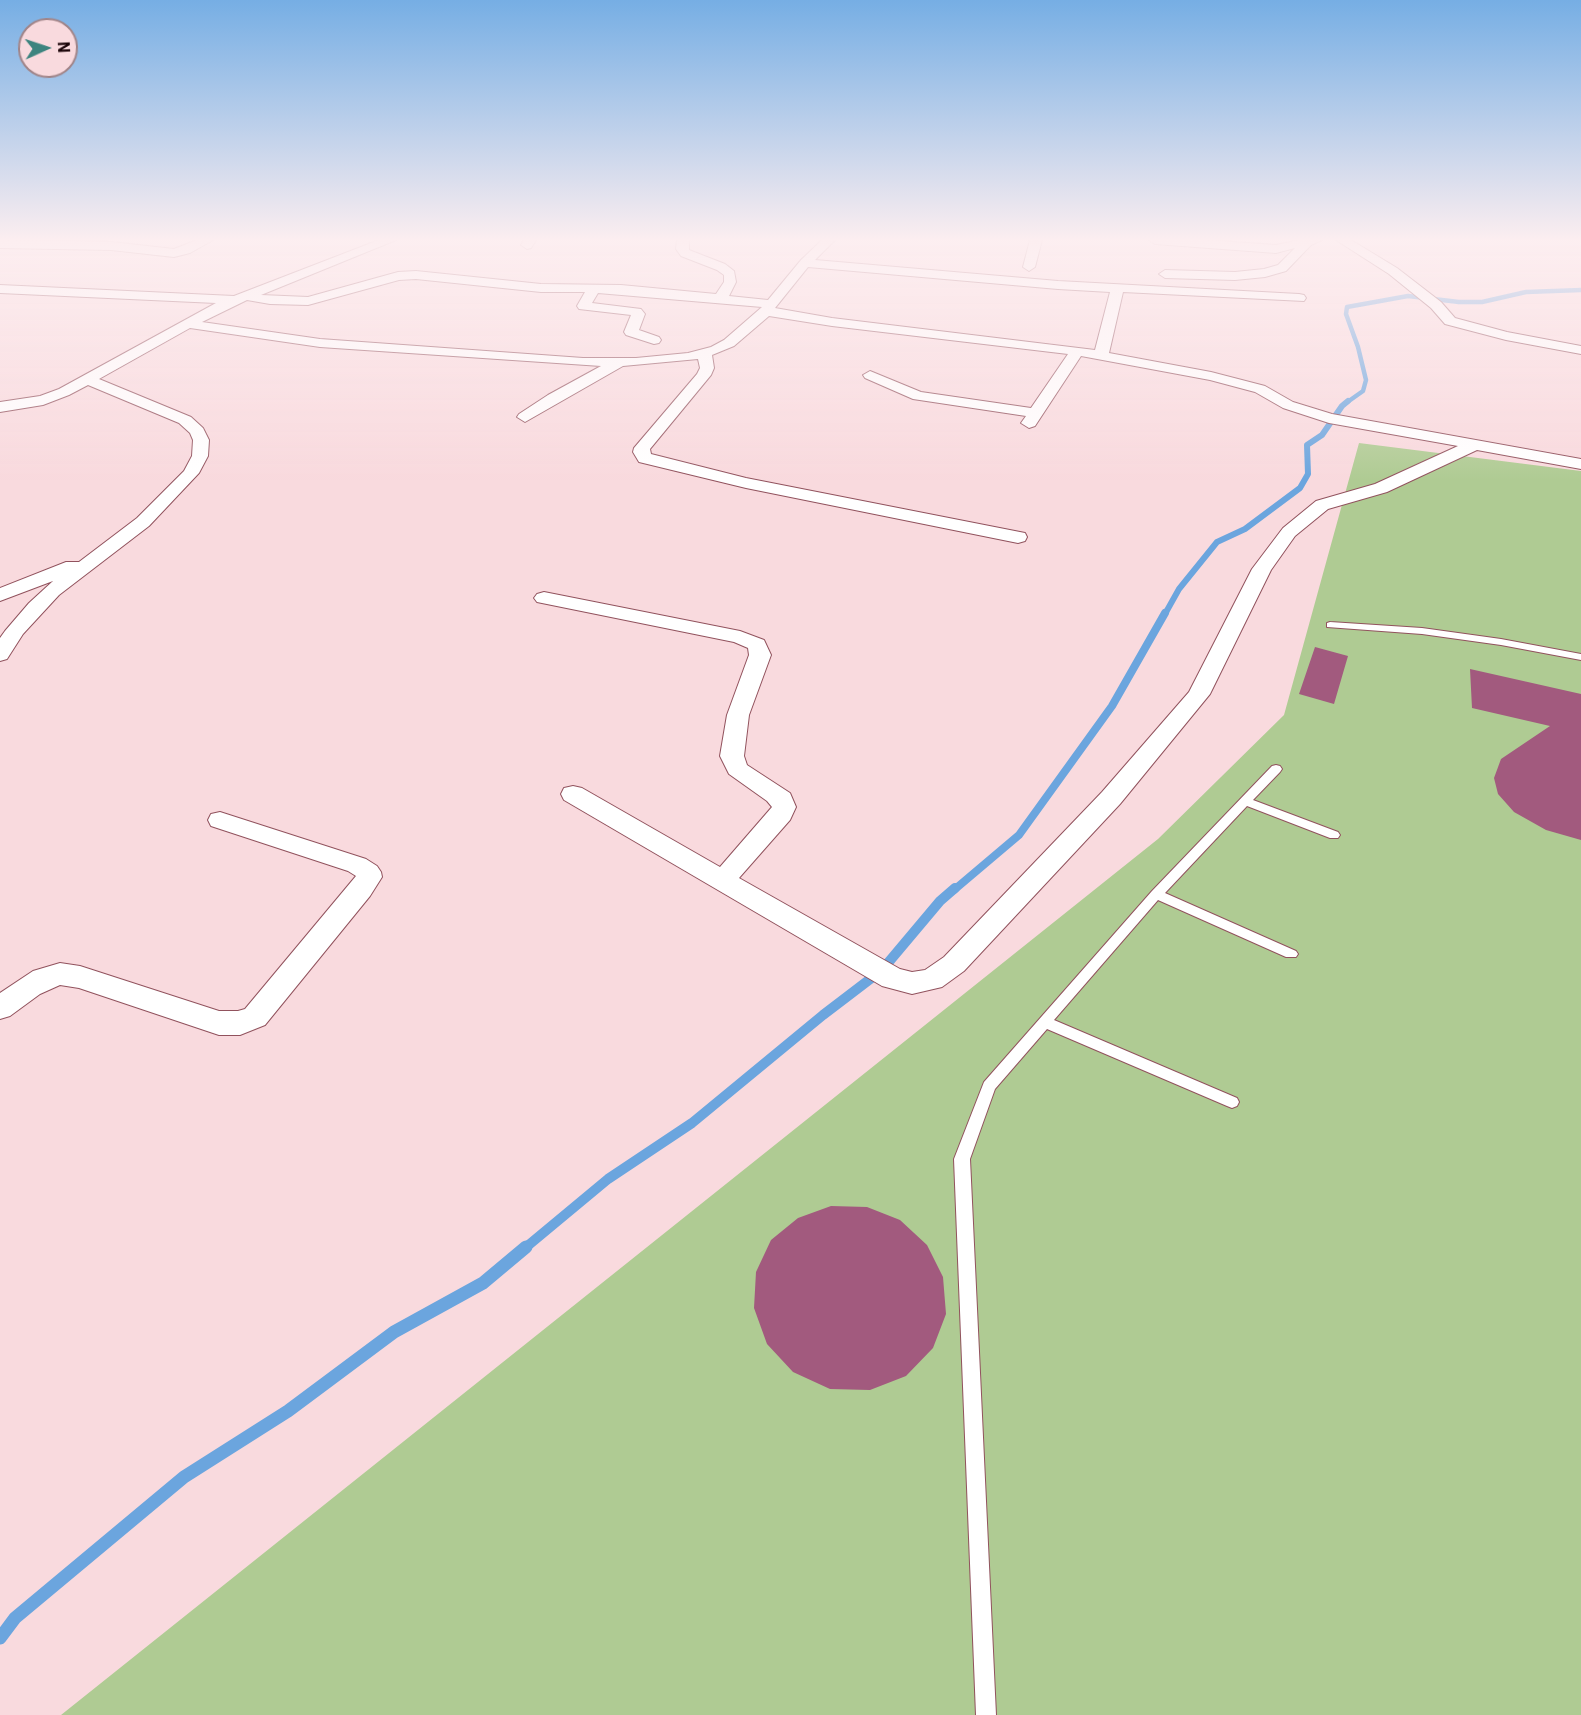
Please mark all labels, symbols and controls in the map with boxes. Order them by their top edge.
north arrow [18,18,78,78]
text: N [54,41,74,53]

